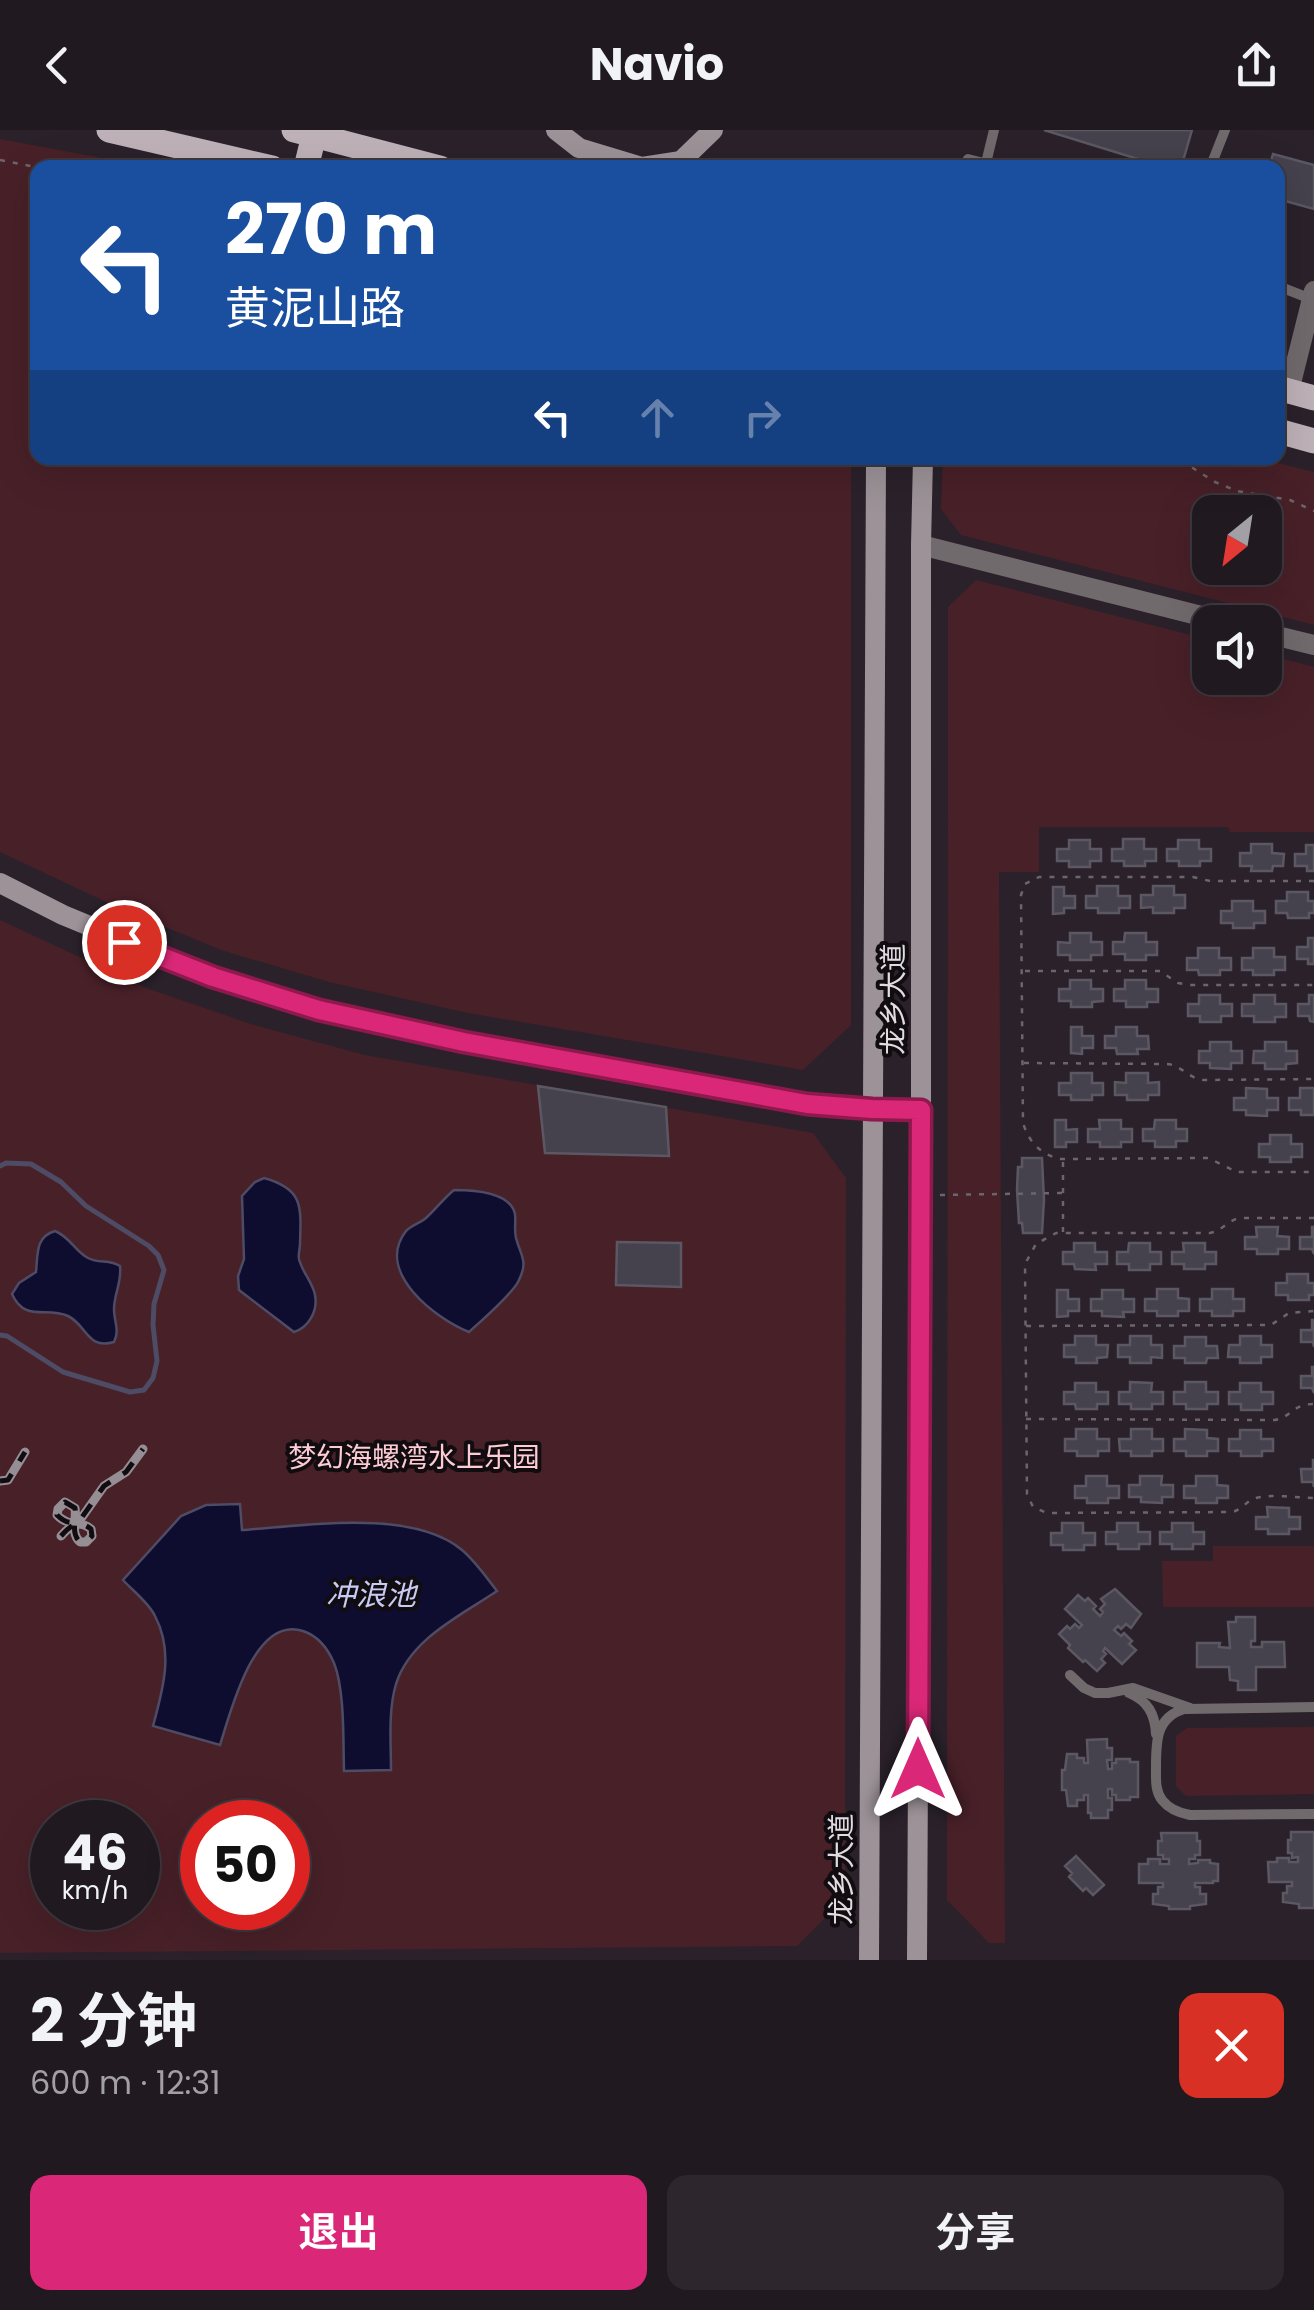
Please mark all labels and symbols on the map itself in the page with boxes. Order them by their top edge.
north arrow [1192,495,1282,585]
pin [82,900,167,985]
street label: 龙乡大道 [874,943,913,1055]
park label: 梦幻海螺湾水上乐园 [288,1438,540,1477]
water label: 冲浪池 [326,1573,419,1616]
position arrow [866,1717,970,1821]
speed limit sign: 50 [180,1800,310,1930]
street label: 龙乡大道 [822,1813,861,1925]

